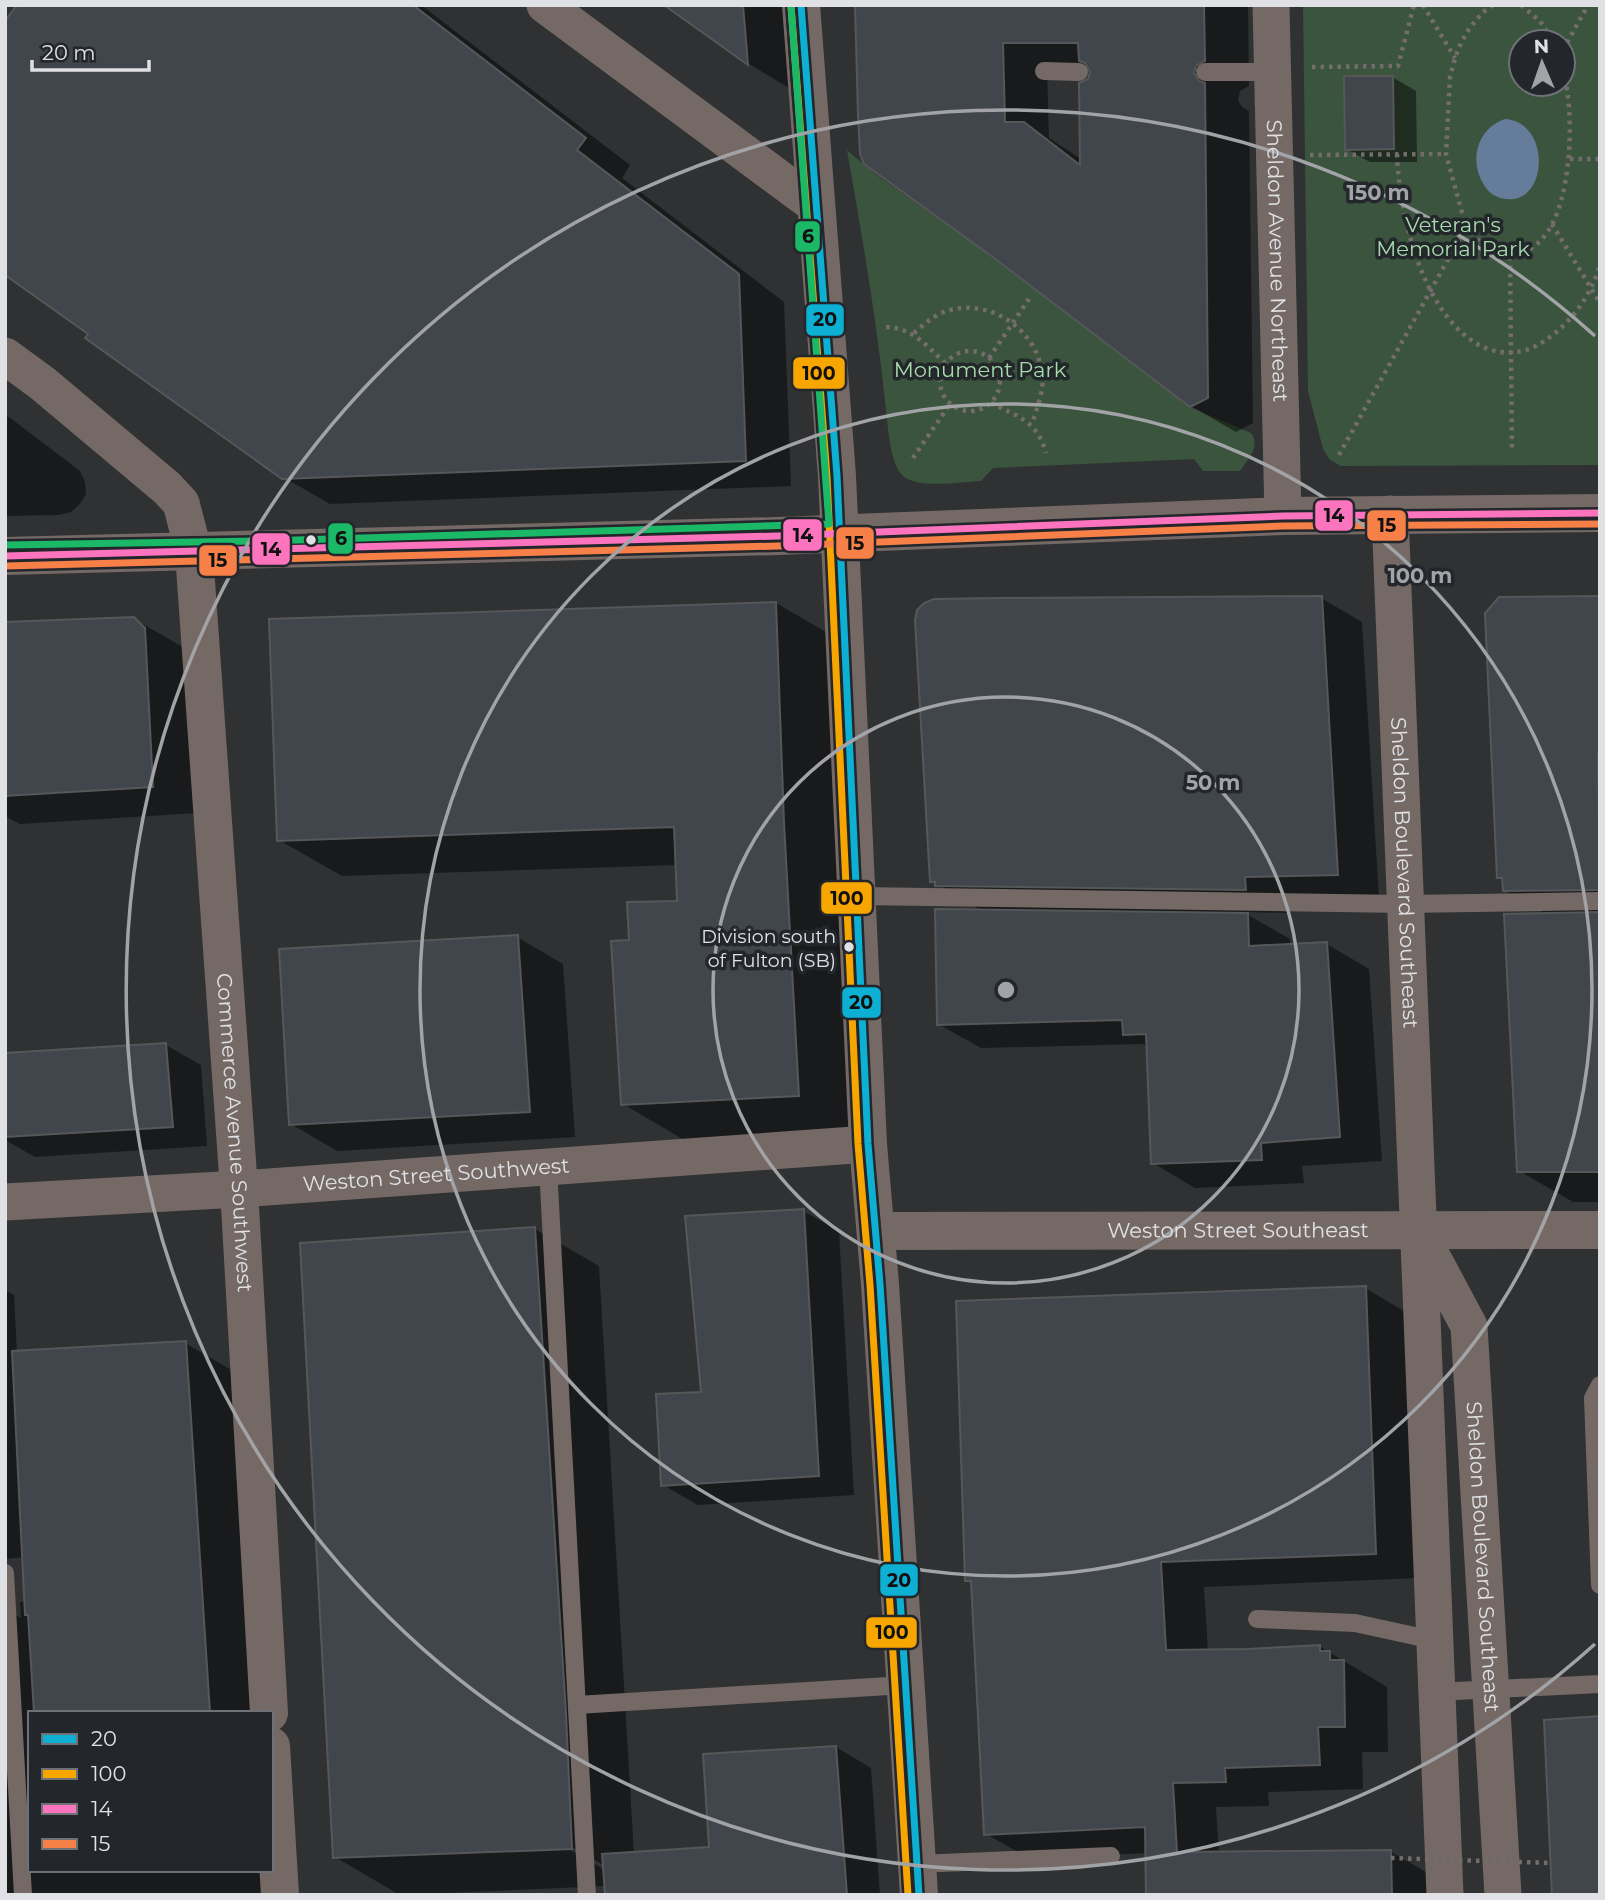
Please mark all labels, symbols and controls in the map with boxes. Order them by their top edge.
scale bar [32,28,149,72]
north arrow [1507,28,1577,98]
text: N [1533,35,1550,58]
text: 20 m [42,40,96,65]
street label: Sheldon Avenue Northeast [1262,119,1293,403]
text: 150 m [1347,180,1409,205]
park label: Veteran's Memorial Park [1376,212,1530,261]
line badge: 6 [794,220,821,253]
text: 6 [802,225,814,248]
line badge: 20 [805,303,845,337]
text: 20 [813,308,837,331]
line badge: 100 [792,356,846,390]
park label: Monument Park [894,357,1067,382]
text: 100 [802,362,836,385]
line badge: 14 [1314,499,1354,532]
text: 14 [1324,504,1344,527]
line badge: 15 [1366,509,1407,542]
text: 15 [1378,514,1396,537]
line badge: 14 [782,518,823,552]
line badge: 6 [327,522,354,555]
text: 14 [793,524,813,547]
line badge: 15 [835,526,875,560]
text: 6 [335,527,347,550]
line badge: 14 [251,532,291,566]
text: 15 [846,532,864,555]
unlabelled marker [304,533,318,547]
text: 14 [261,538,281,561]
line badge: 15 [198,544,238,577]
text: 15 [209,549,227,572]
text: 100 m [1388,563,1452,588]
street label: Sheldon Boulevard Southeast [1386,716,1423,1029]
text: 50 m [1186,770,1240,795]
line badge: 100 [820,881,873,915]
text: 100 [830,887,864,910]
place label: Division south of Fulton (SB) [701,925,836,972]
marker: Division south of Fulton (SB) [842,940,856,954]
street label: Commerce Avenue Southwest [212,972,258,1293]
centre of rings [994,978,1018,1002]
line badge: 20 [841,986,882,1019]
text: 20 [849,991,873,1014]
street label: Weston Street Southwest [302,1152,570,1196]
street label: Weston Street Southeast [1107,1217,1369,1243]
street label: Sheldon Boulevard Southeast [1462,1400,1505,1713]
line badge: 20 [879,1563,919,1597]
text: 20 [887,1569,911,1592]
line badge: 100 [865,1616,918,1649]
text: 100 [875,1621,909,1644]
legend [28,1711,273,1872]
text: 20 [91,1726,117,1751]
text: 100 [91,1761,126,1786]
text: 14 [91,1796,113,1821]
text: 15 [91,1831,111,1856]

